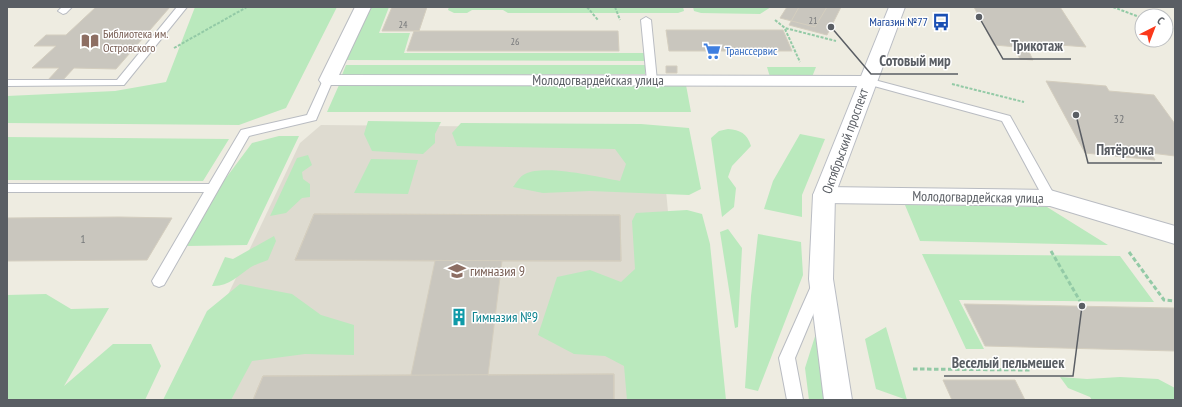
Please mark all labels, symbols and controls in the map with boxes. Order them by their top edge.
north arrow [1134,8,1174,48]
bus stop icon: Магазин №77 [931,12,951,32]
house number: 21 [809,14,818,27]
place label: Магазин №77 [869,14,928,29]
text: С [1154,14,1167,27]
house number: 24 [399,18,408,31]
place label: Библиотека им. Островского [103,26,168,55]
library icon: Библиотека им. Островского [80,31,100,51]
callout: Трикотаж [1003,32,1071,59]
house number: 26 [511,35,520,48]
text: Трикотаж [1011,36,1063,55]
supermarket icon: Транссервис [702,41,722,61]
place label: Транссервис [725,43,778,58]
callout: Сотовый мир [871,47,958,74]
text: Сотовый мир [879,51,951,70]
street label: Молодогвардейская улица [532,71,664,89]
street label: Октябрьский проспект [818,85,873,196]
house number: 32 [1114,111,1124,126]
callout: Пятёрочка [1088,136,1162,163]
text: Пятёрочка [1096,140,1154,159]
street label: Молодогвардейская улица [912,187,1044,207]
house number: 1 [80,231,86,246]
school or university icon: гимназия 9 [447,261,467,281]
place label: гимназия 9 [470,262,525,280]
building icon: Гимназия №9 [449,307,469,327]
place label: Гимназия №9 [472,308,538,326]
callout: Веселый пельмешек [944,349,1073,376]
text: Веселый пельмешек [952,353,1065,372]

